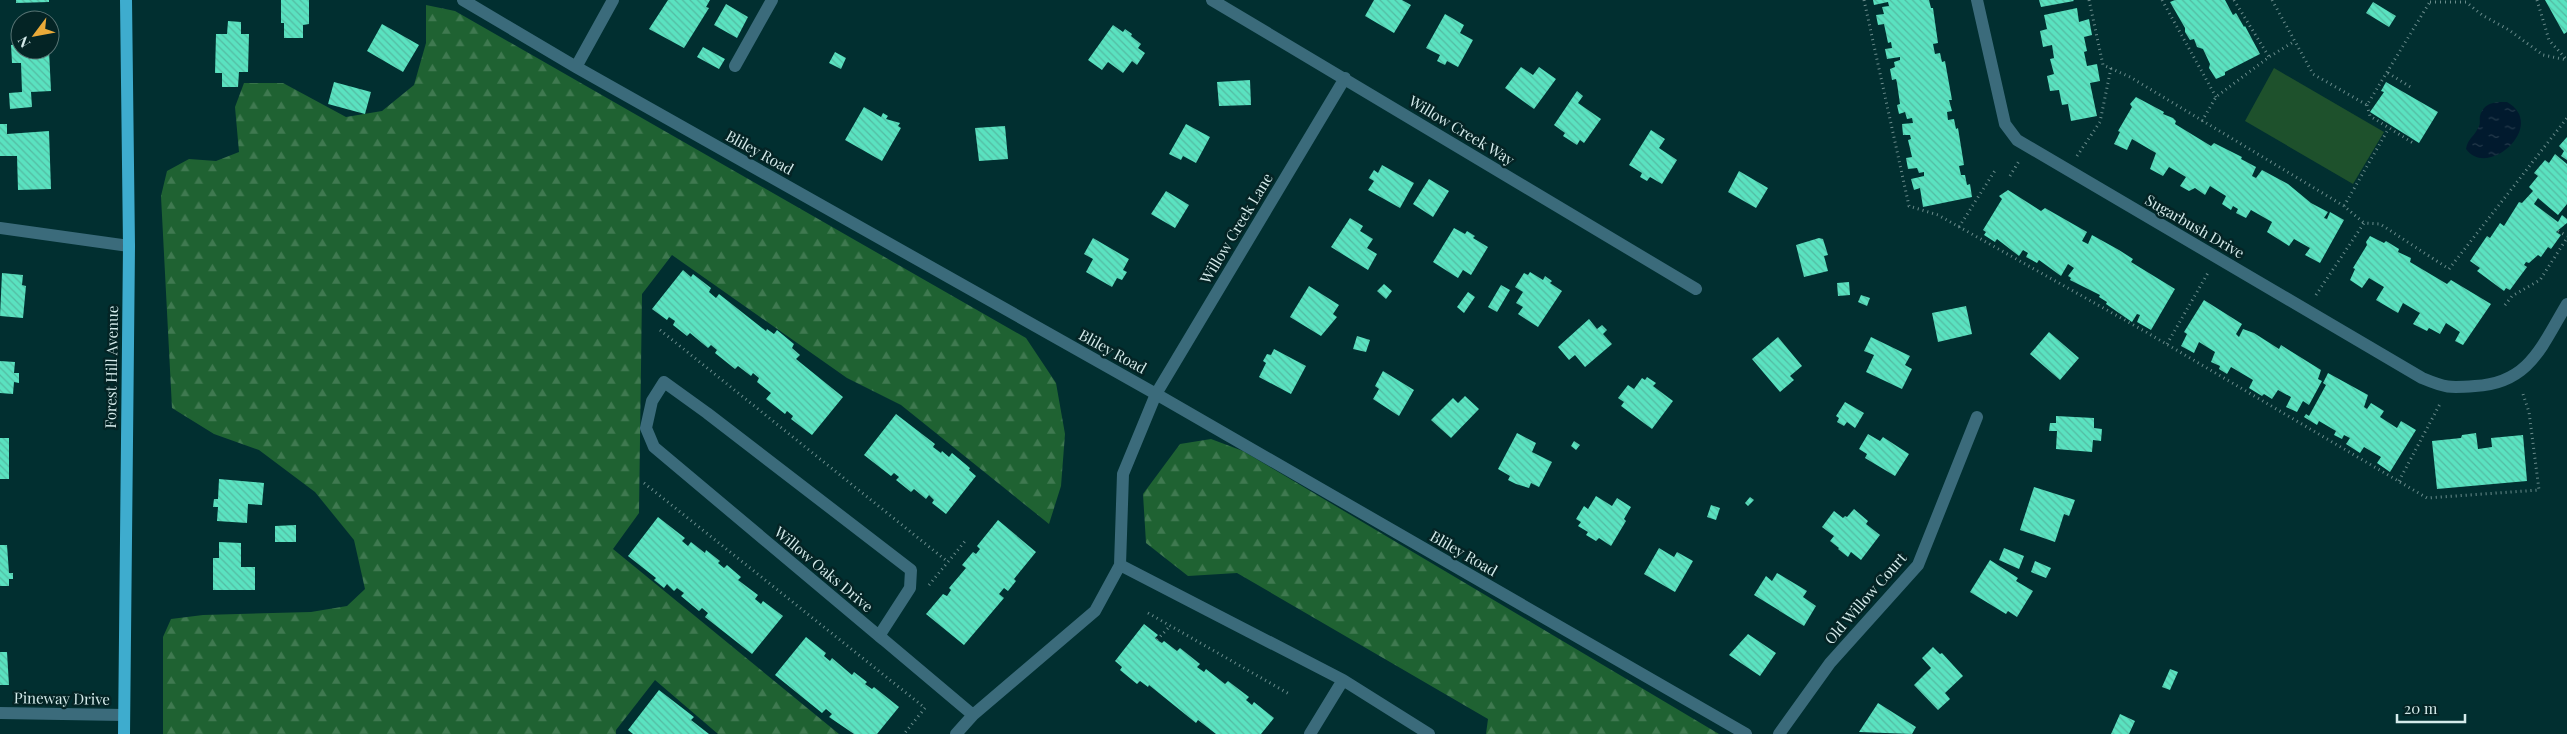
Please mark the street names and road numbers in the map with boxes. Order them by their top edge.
street label: Willow Creek Way [1405,90,1519,170]
street label: Bliley Road [723,125,798,179]
street label: Willow Creek Lane [1195,169,1277,288]
street label: Sugarbush Drive [2142,189,2248,263]
street label: Forest Hill Avenue [100,305,122,429]
street label: Bliley Road [1076,324,1151,378]
street label: Willow Oaks Drive [770,521,878,616]
street label: Bliley Road [1427,526,1502,580]
street label: Old Willow Court [1820,547,1911,648]
street label: Pineway Drive [14,687,110,709]

